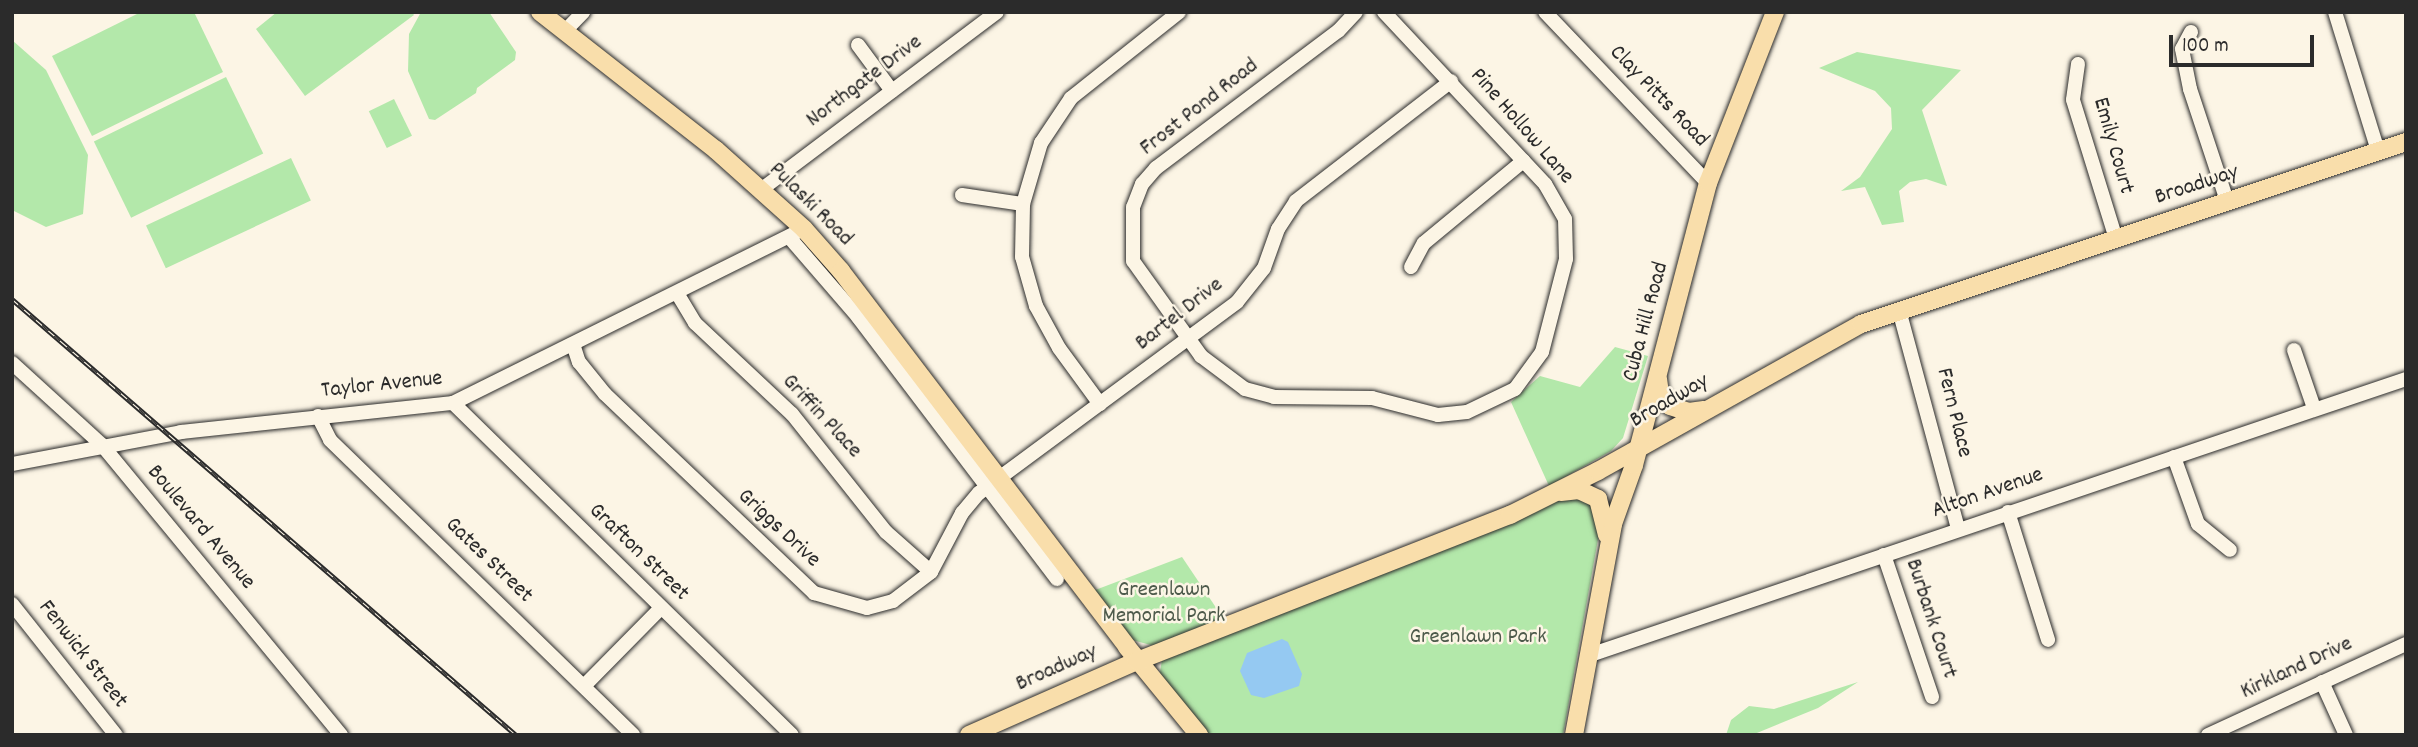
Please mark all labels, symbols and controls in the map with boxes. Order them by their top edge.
scale bar [2173,21,2318,65]
street label: Northgate Drive [802,29,928,135]
text: 100 m [2182,32,2229,62]
street label: Clay Pitts Road [1602,40,1714,154]
street label: Frost Pond Road [1135,53,1265,163]
street label: Pine Hollow Lane [1463,63,1579,191]
street label: Emily Court [2085,95,2139,197]
street label: Pulaski Road [762,157,858,253]
street label: Broadway [2152,160,2242,212]
street label: Cuba Hill Road [1618,259,1676,385]
street label: Bartel Drive [1131,272,1229,358]
street label: Taylor Avenue [320,366,444,406]
street label: Fern Place [1929,366,1977,460]
street label: Griffin Place [775,369,867,465]
street label: Broadway [1626,369,1714,435]
street label: Boulevard Avenue [140,460,260,596]
street label: Alton Avenue [1929,462,2047,526]
street label: Griggs Drive [731,484,825,574]
street label: Grafton Street [582,498,694,608]
street label: Gates Street [438,512,538,610]
street label: Burbank Court [1898,556,1962,682]
park label: Greenlawn Memorial Park [1102,577,1226,631]
street label: Fenwick Street [31,595,133,715]
park label: Greenlawn Park [1409,624,1547,652]
street label: Kirkland Drive [2237,631,2357,707]
street label: Broadway [1012,639,1102,699]

